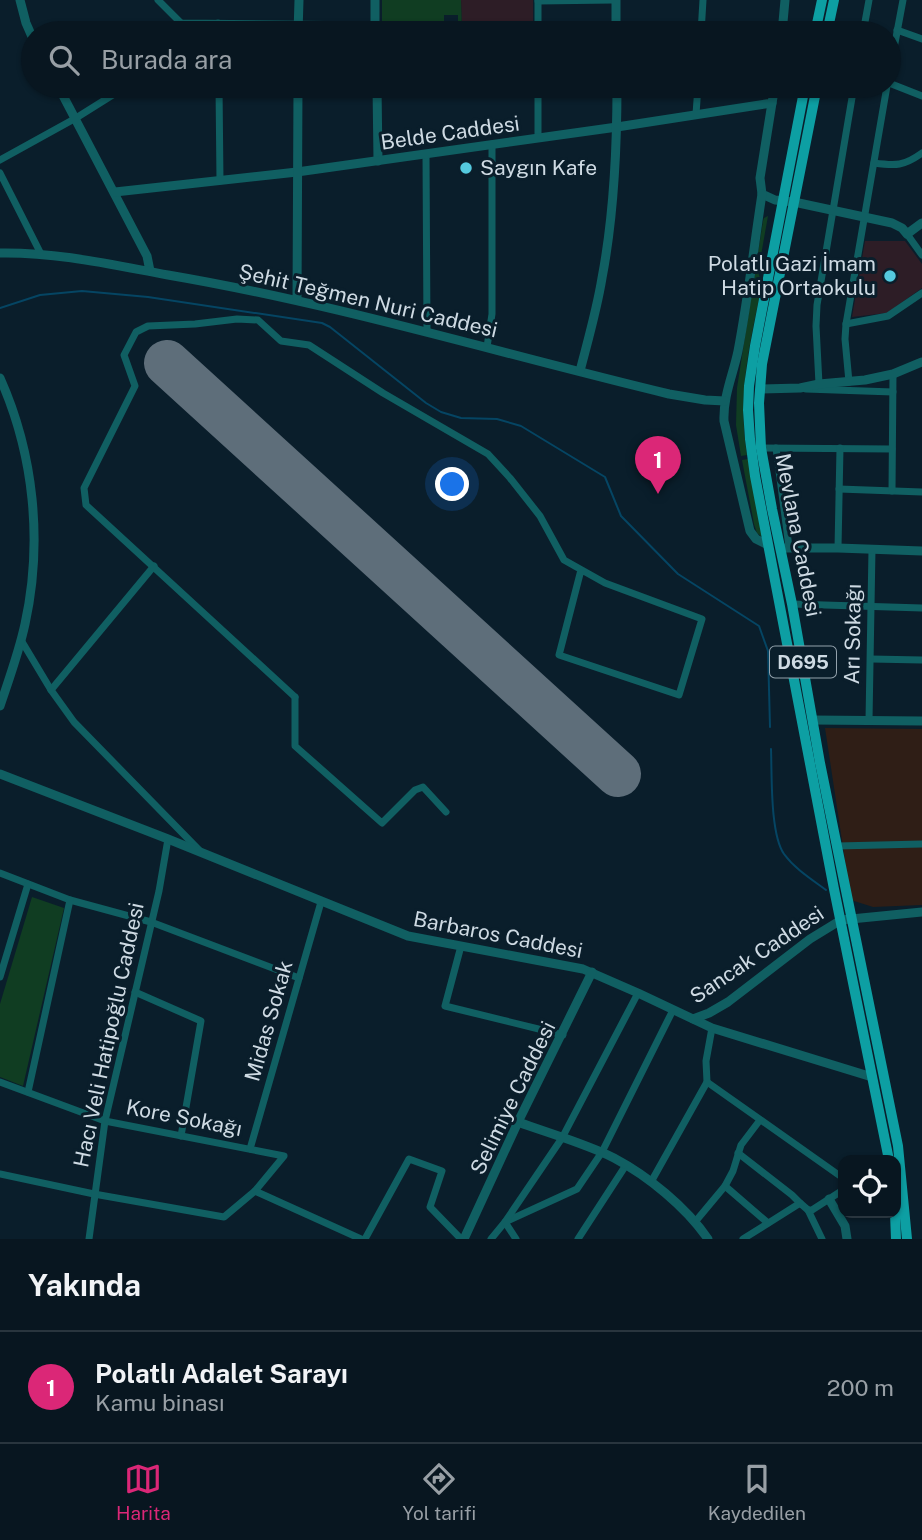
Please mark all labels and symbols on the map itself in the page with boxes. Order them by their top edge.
street label: Belde Caddesi [379,110,521,155]
place label: Saygın Kafe [480,155,597,180]
marker: Saygın Kafe [458,160,474,176]
place label: Polatlı Gazi İmam Hatip Ortaokulu [708,251,876,300]
street label: Şehit Teğmen Nuri Caddesi [236,259,500,342]
marker: Polatlı Gazi İmam Hatip Ortaokulu [882,268,898,284]
pin: 1 [635,436,681,494]
street label: Mevlana Caddesi [770,451,827,619]
your location [435,467,469,501]
street label: Arı Sokağı [839,584,866,684]
road number: D695 [770,646,836,678]
street label: Hacı Veli Hatipoğlu Caddesi [68,900,149,1169]
street label: Sancak Caddesi [685,901,828,1009]
street label: Barbaros Caddesi [411,906,585,963]
street label: Midas Sokak [239,958,298,1084]
street label: Selimiye Caddesi [465,1017,560,1178]
street label: Kore Sokağı [124,1094,244,1141]

